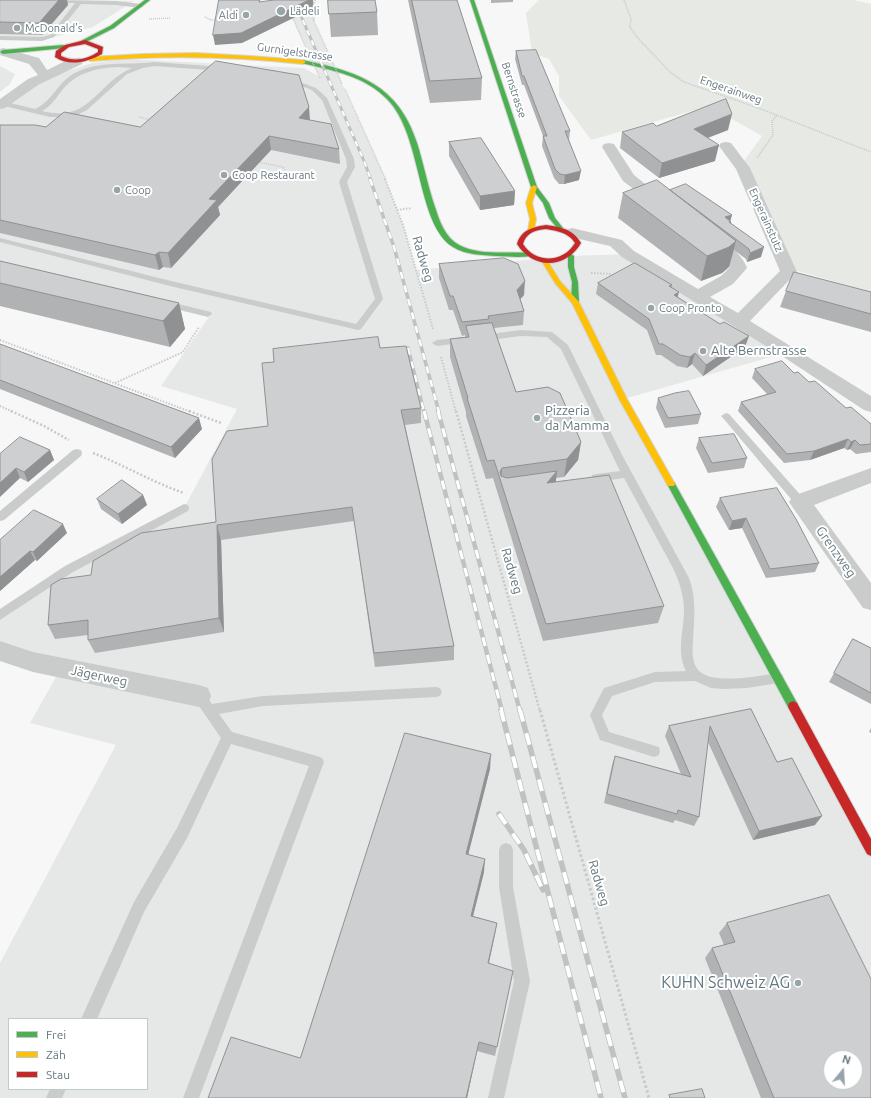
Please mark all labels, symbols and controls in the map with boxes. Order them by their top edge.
place label: Lädeli [290,4,319,18]
marker: Lädeli [275,5,287,17]
place label: Aldi [219,8,238,22]
marker: Aldi [241,10,251,20]
place label: McDonald's [25,21,83,35]
marker: McDonald's [12,23,22,33]
street label: Gurnigelstrasse [256,40,334,64]
street label: Bernstrasse [499,60,529,120]
street label: Engerainweg [698,73,764,107]
place label: Coop Restaurant [232,168,315,182]
marker: Coop Restaurant [219,170,229,180]
place label: Coop [125,183,151,197]
marker: Coop [112,185,122,195]
street label: Engerainstutz [746,186,786,254]
street label: Radweg [409,234,437,284]
place label: Coop Pronto [659,301,722,315]
marker: Coop Pronto [646,303,656,313]
place label: Alte Bernstrasse [711,343,807,359]
marker: Alte Bernstrasse [698,346,708,356]
place label: Pizzeria da Mamma [545,403,609,434]
marker: Pizzeria da Mamma [532,413,542,423]
street label: Grenzweg [813,523,859,581]
street label: Radweg [498,546,526,596]
street label: Jägerweg [69,662,129,690]
street label: Radweg [585,858,613,908]
place label: KUHN Schweiz AG [661,973,790,993]
marker: KUHN Schweiz AG [793,978,803,988]
legend [8,1018,148,1090]
text: Frei [46,1028,66,1041]
text: Zäh [46,1048,66,1061]
north arrow [823,1050,863,1090]
text: N [841,1053,852,1067]
text: Stau [46,1068,70,1081]

